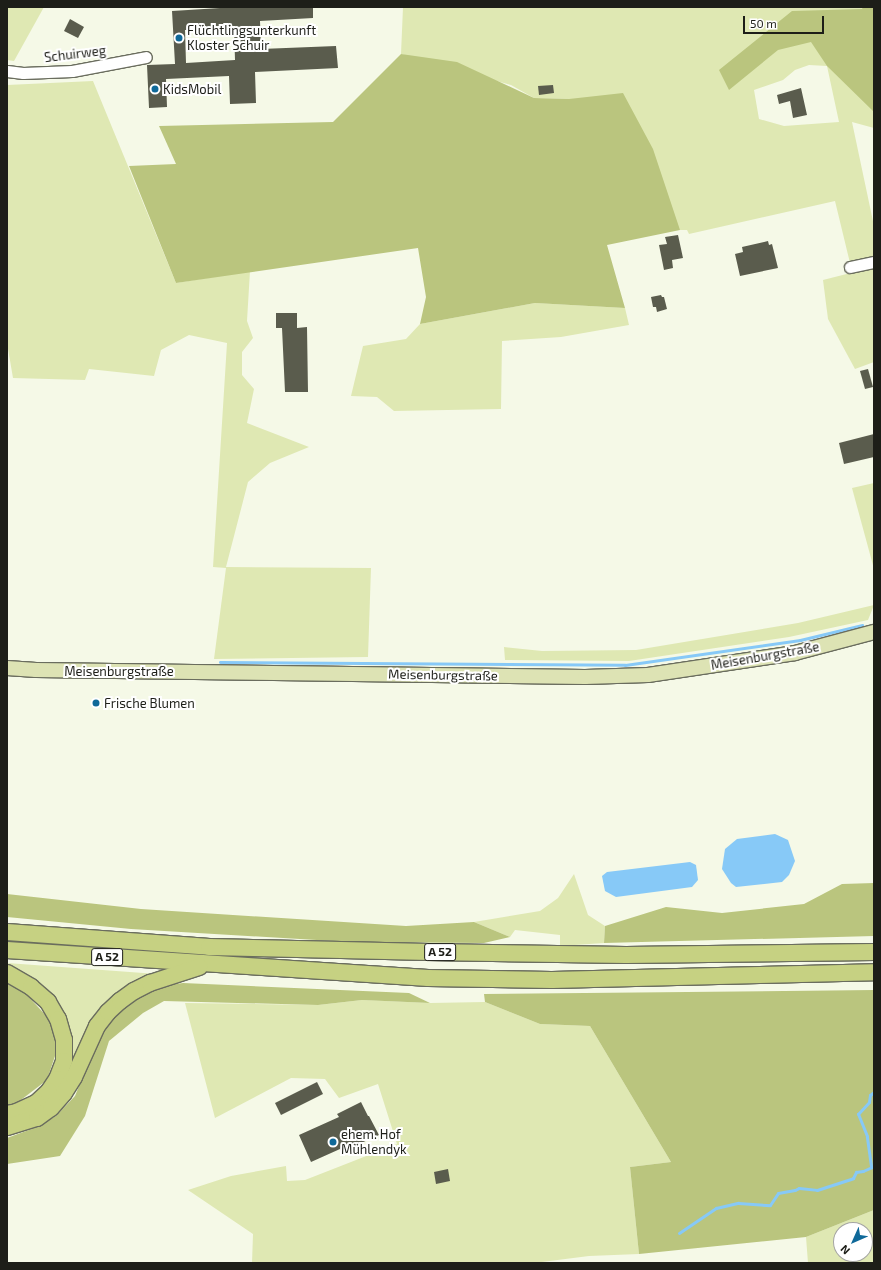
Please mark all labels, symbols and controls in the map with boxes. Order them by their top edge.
scale bar [745,8,826,34]
text: 50 m [750,16,777,30]
place label: Flüchtlingsunterkunft Kloster Schuir [187,23,316,54]
marker: Flüchtlingsunterkunft Kloster Schuir [174,33,184,43]
street label: Schuirweg [43,42,107,66]
place label: KidsMobil [163,81,221,97]
marker: KidsMobil [150,84,160,94]
street label: Meisenburgstraße [710,639,820,673]
street label: Meisenburgstraße [64,663,174,679]
street label: Meisenburgstraße [388,666,498,684]
place label: Frische Blumen [104,695,195,711]
marker: Frische Blumen [91,698,101,708]
road number: A 52 [423,942,457,962]
road number: A 52 [90,947,124,967]
place label: ehem. Hof Mühlendyk [341,1127,407,1158]
marker: ehem. Hof Mühlendyk [328,1137,338,1147]
north arrow [833,1222,873,1262]
text: N [837,1243,852,1258]

